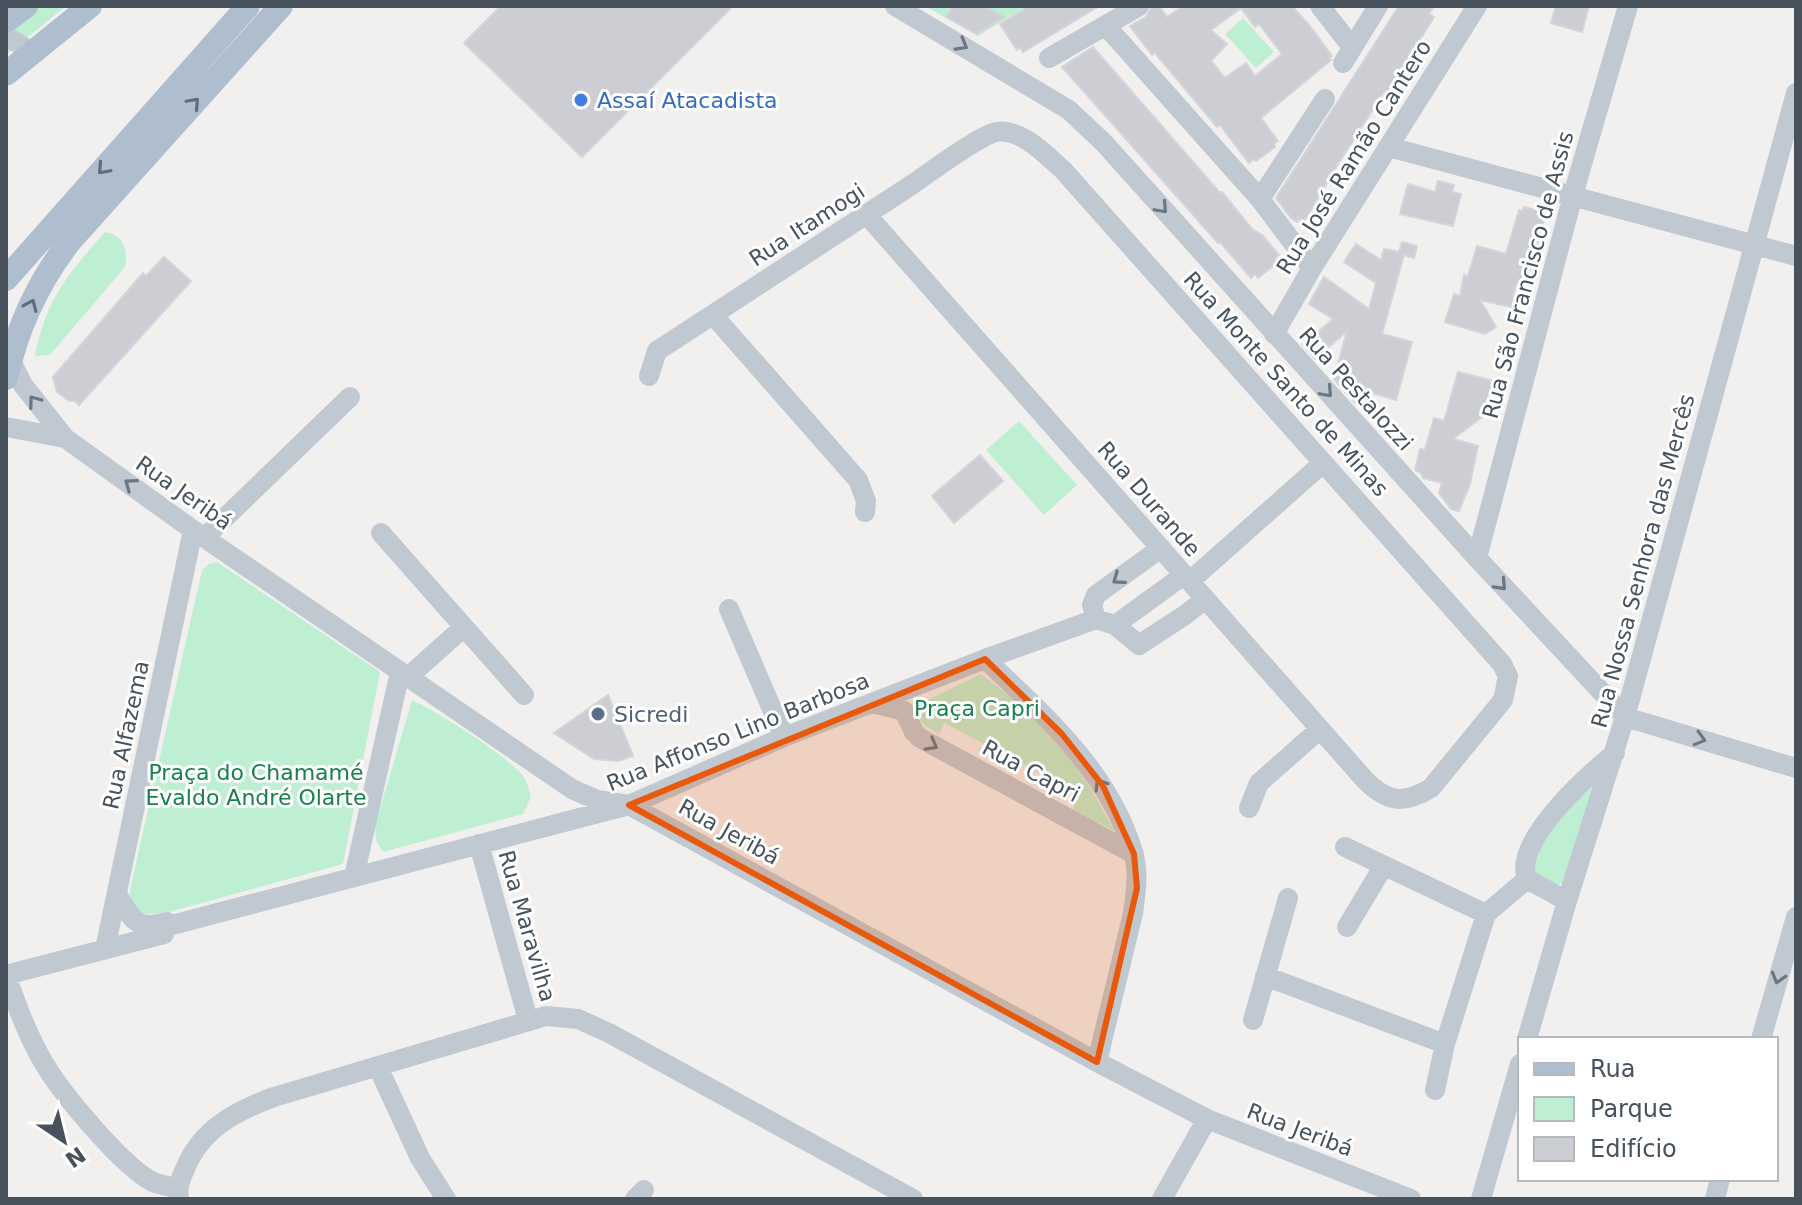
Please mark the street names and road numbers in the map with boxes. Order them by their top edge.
street label: Rua José Ramão Cantero [1272,35,1436,279]
street label: Rua São Francisco de Assis [1478,129,1578,421]
street label: Rua Itamogi [745,178,869,272]
street label: Rua Monte Santo de Minas [1179,267,1393,501]
street label: Rua Pestalozzi [1294,322,1418,456]
street label: Rua Nossa Senhora das Mercês [1586,391,1700,731]
street label: Rua Durande [1092,437,1206,561]
street label: Rua Jeribá [131,451,237,535]
street label: Rua Alfazema [98,658,154,812]
street label: Rua Affonso Lino Barbosa [603,668,873,796]
street label: Rua Capri [978,735,1084,807]
street label: Rua Jeribá [674,794,784,870]
street label: Rua Maravilha [493,847,561,1005]
street label: Rua Jeribá [1244,1098,1356,1162]

